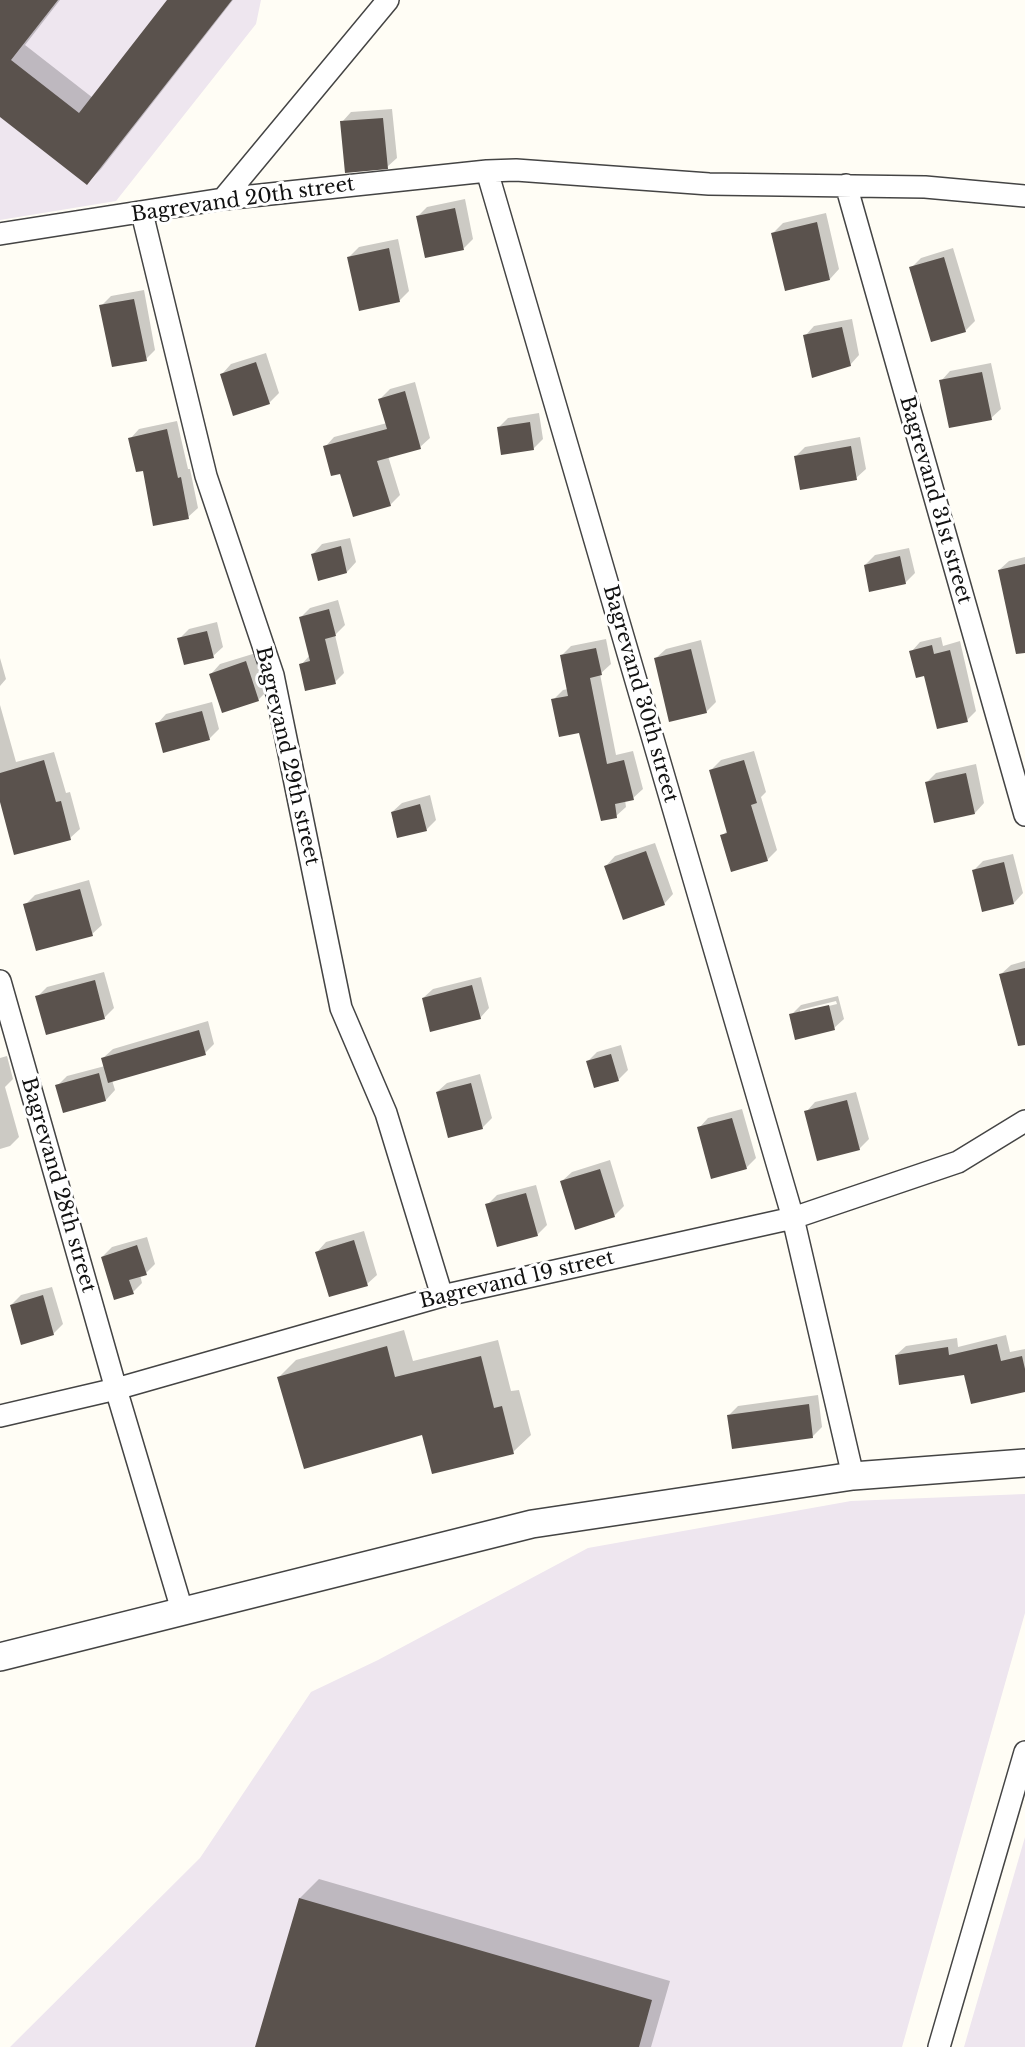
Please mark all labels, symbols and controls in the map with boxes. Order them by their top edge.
street label: Bagrevand 20th street [130,172,356,228]
street label: Bagrevand 31st street [894,393,976,607]
street label: Bagrevand 30th street [597,582,683,806]
street label: Bagrevand 29th street [250,644,324,868]
street label: Bagrevand 28th street [16,1075,100,1295]
street label: Bagrevand 19 street [417,1246,617,1314]

